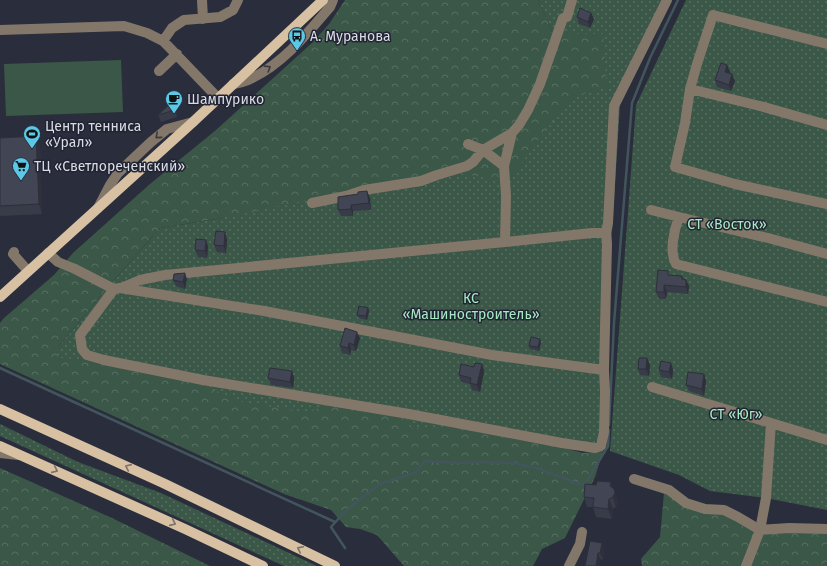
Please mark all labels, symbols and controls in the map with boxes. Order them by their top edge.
bus stop icon: А. Муранова [287,26,307,51]
place label: А. Муранова [310,28,391,45]
one-way arrow [264,65,271,73]
cafe icon: Шампурико [164,89,184,114]
place label: Шампурико [187,91,264,108]
place label: Центр тенниса «Урал» [45,118,141,151]
sports icon: Центр тенниса «Урал» [22,124,42,149]
one-way arrow [155,131,163,139]
supermarket icon: ТЦ «Светлореченский» [11,156,31,181]
place label: ТЦ «Светлореченский» [34,158,185,175]
park label: СТ «Восток» [687,216,767,233]
park label: КС «Машиностроитель» [402,290,540,323]
park label: СТ «Юг» [709,406,763,423]
one-way arrow [124,464,132,472]
one-way arrow [51,466,58,474]
one-way arrow [170,519,177,527]
one-way arrow [297,546,305,554]

